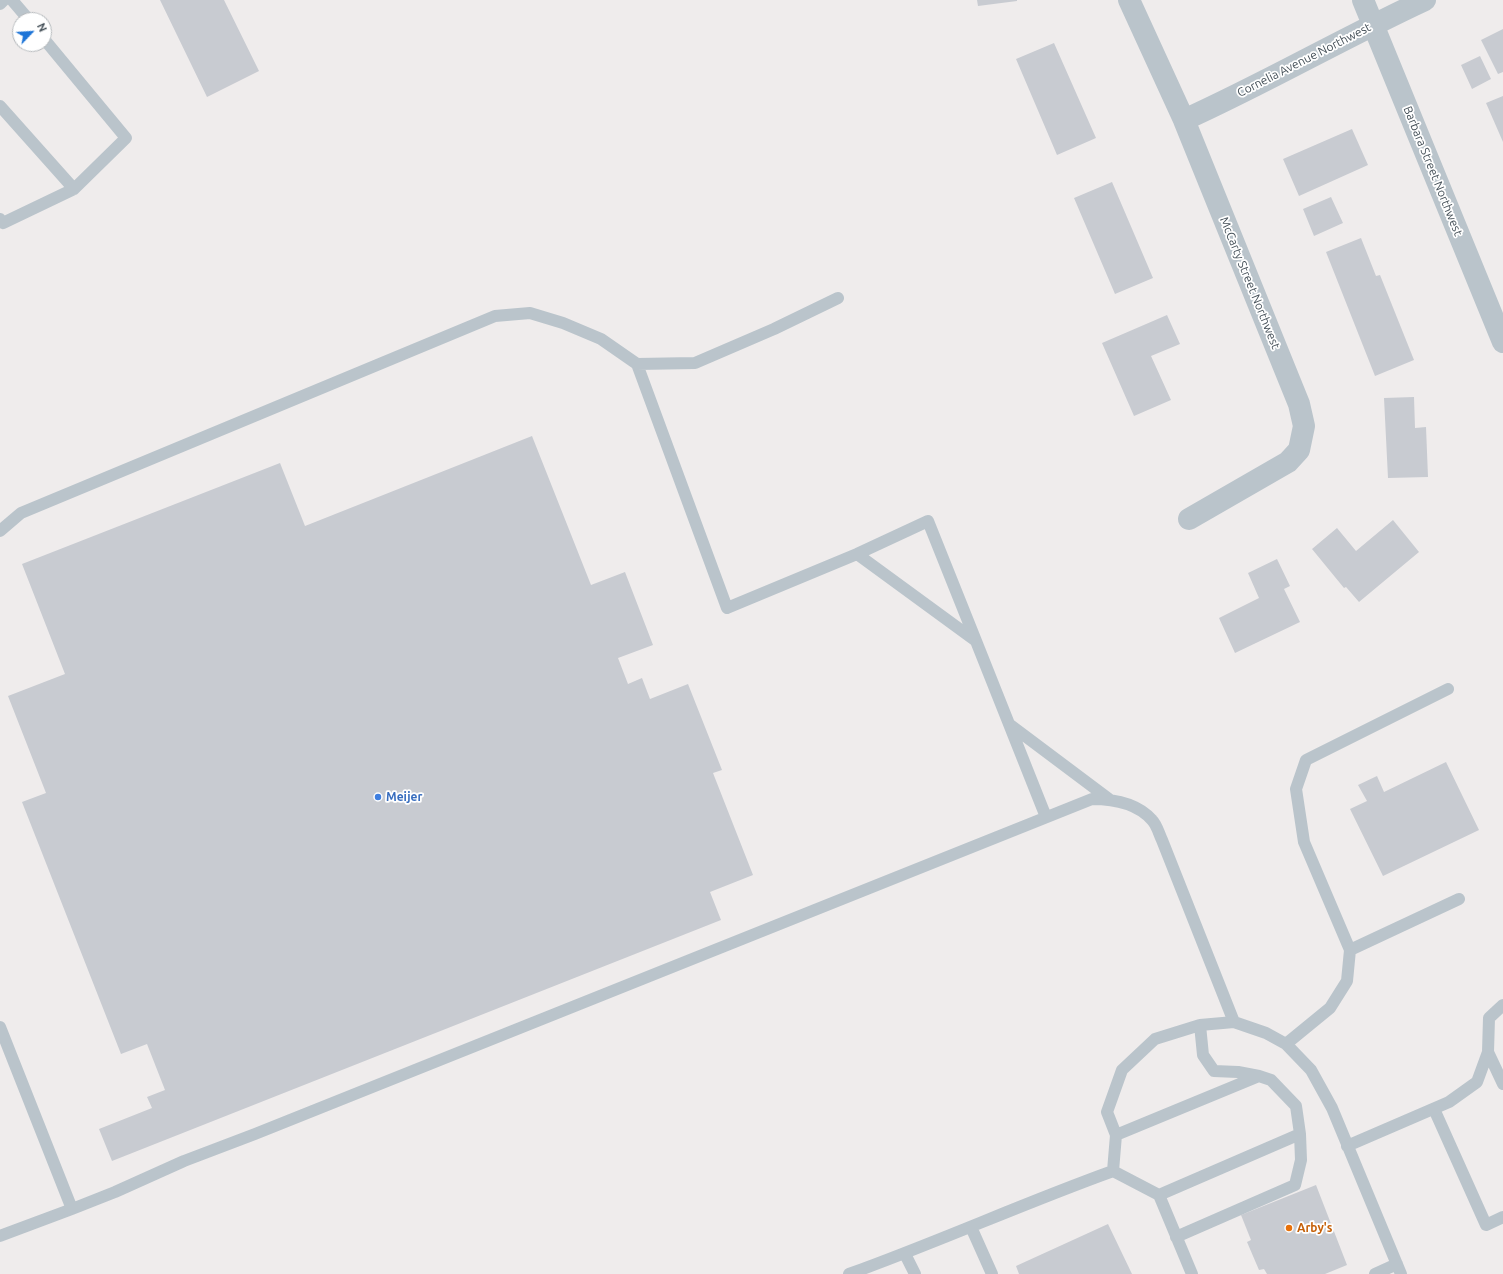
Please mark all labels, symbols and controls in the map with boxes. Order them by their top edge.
north arrow [12,12,52,52]
street label: Cornelia Avenue Northwest [1235,20,1373,100]
text: N [35,21,49,34]
street label: Barbara Street Northwest [1400,104,1466,238]
street label: McCarty Street Northwest [1217,215,1283,351]
place label: Meijer [386,790,422,804]
marker: Meijer [373,792,383,802]
place label: Arby's [1297,1221,1332,1235]
marker: Arby's [1284,1223,1294,1233]

